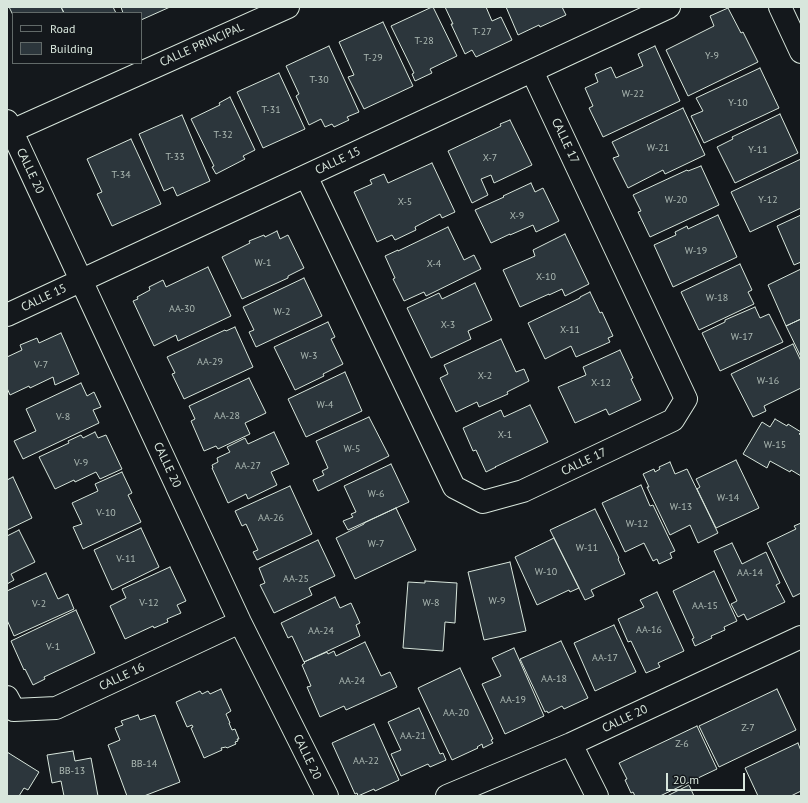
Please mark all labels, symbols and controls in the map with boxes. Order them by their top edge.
legend [12,12,142,64]
street label: CALLE PRINCIPAL [158,20,246,70]
text: Road [50,21,75,36]
house number: T-27 [472,26,492,38]
house number: T-28 [414,35,434,47]
text: Building [50,41,93,56]
house number: Y-9 [705,50,719,62]
house number: T-29 [363,52,383,64]
house number: T-30 [309,74,329,86]
house number: W-22 [622,88,644,100]
house number: Y-10 [728,97,748,109]
house number: T-31 [261,104,281,116]
street label: CALLE 17 [548,116,582,166]
house number: T-32 [213,129,233,141]
house number: W-21 [647,142,669,154]
street label: CALLE 15 [313,144,363,178]
house number: Y-11 [748,144,768,156]
street label: CALLE 20 [13,146,47,196]
house number: T-33 [165,151,185,163]
house number: X-7 [483,152,497,164]
house number: T-34 [111,169,131,181]
house number: W-20 [665,194,687,206]
house number: Y-12 [758,194,778,206]
house number: X-5 [398,196,412,208]
house number: X-9 [510,210,524,222]
house number: W-19 [685,245,707,257]
house number: W-1 [254,257,272,269]
house number: X-4 [427,258,441,270]
house number: X-10 [536,271,556,283]
street label: CALLE 15 [19,281,69,315]
house number: W-18 [706,292,728,304]
house number: AA-30 [169,303,195,315]
house number: W-2 [273,306,291,318]
house number: X-3 [441,319,455,331]
house number: X-11 [560,324,580,336]
house number: W-17 [731,331,753,343]
house number: W-3 [300,350,318,362]
house number: AA-29 [197,356,223,368]
house number: V-7 [34,359,48,371]
house number: X-2 [478,370,492,382]
house number: W-16 [757,375,779,387]
house number: X-12 [591,377,611,389]
house number: W-4 [316,399,334,411]
house number: AA-28 [214,410,240,422]
house number: V-8 [56,411,70,423]
house number: X-1 [498,429,512,441]
house number: W-15 [764,439,786,451]
street label: CALLE 20 [150,440,184,490]
house number: W-5 [343,443,361,455]
street label: CALLE 17 [559,445,609,479]
house number: V-9 [74,457,88,469]
house number: AA-27 [235,460,261,472]
house number: W-6 [367,488,385,500]
house number: W-14 [717,492,739,504]
house number: W-13 [670,501,692,513]
house number: V-10 [96,507,116,519]
house number: AA-26 [258,512,284,524]
house number: W-12 [626,518,648,530]
house number: W-7 [367,538,385,550]
house number: W-11 [576,542,598,554]
house number: V-11 [116,553,136,565]
house number: W-10 [535,566,557,578]
house number: AA-14 [737,567,763,579]
house number: AA-25 [283,573,309,585]
house number: W-9 [488,595,506,607]
house number: V-12 [139,597,159,609]
house number: W-8 [422,597,440,609]
house number: V-2 [32,598,46,610]
house number: AA-15 [692,600,718,612]
house number: AA-16 [636,624,662,636]
house number: AA-24 [308,625,334,637]
house number: V-1 [46,641,60,653]
house number: AA-17 [592,652,618,664]
street label: CALLE 16 [97,660,147,694]
house number: AA-18 [541,673,567,685]
house number: AA-24 [339,675,365,687]
house number: AA-19 [500,694,526,706]
street label: CALLE 20 [600,702,650,736]
house number: AA-20 [443,707,469,719]
house number: Z-7 [741,722,755,734]
house number: AA-21 [400,730,426,742]
street label: CALLE 20 [290,732,324,782]
house number: Z-6 [675,738,689,750]
house number: AA-22 [353,755,379,767]
house number: BB-14 [131,758,157,770]
house number: BB-13 [59,765,85,777]
scale bar [668,765,747,791]
text: 20 m [673,772,699,787]

